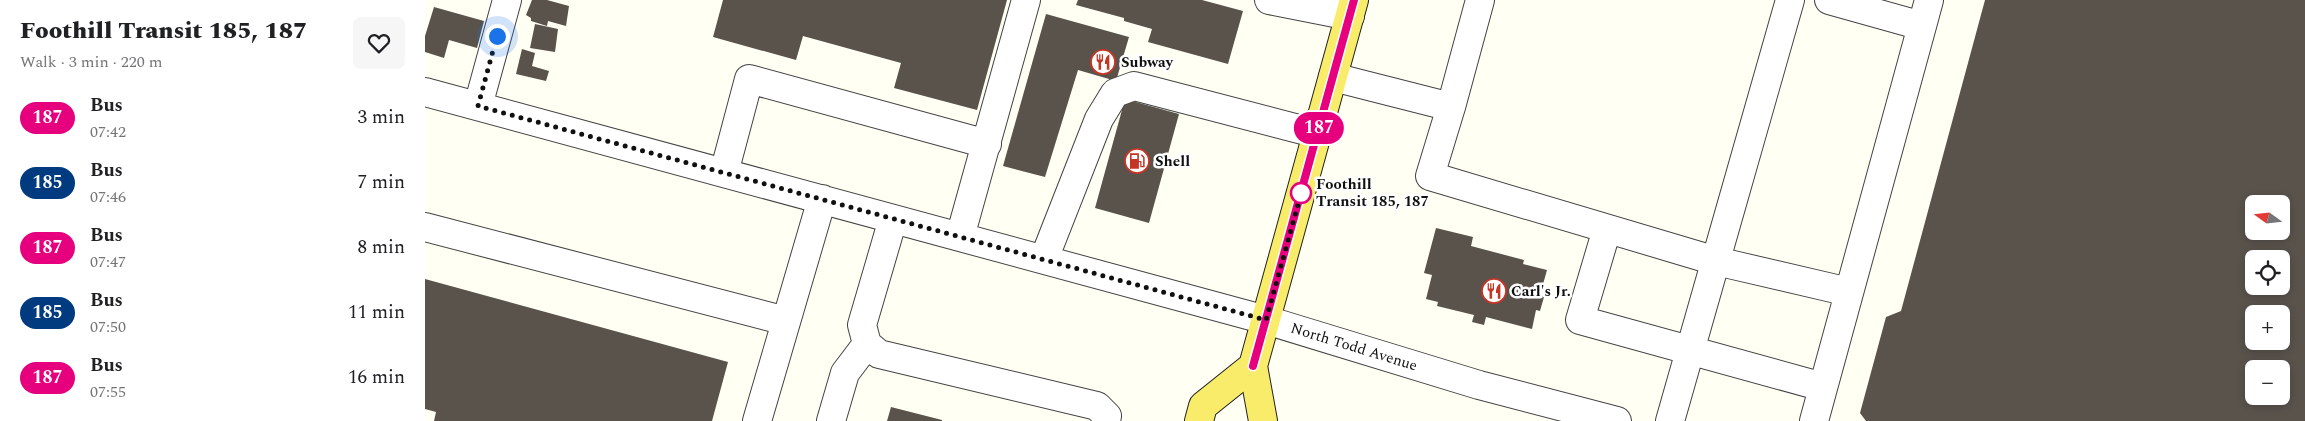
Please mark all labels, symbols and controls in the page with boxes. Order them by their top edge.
text: Foothill Transit 185, 187 [20,13,308,49]
button: heart [353,17,405,69]
your location [485,24,510,49]
restaurant icon: Subway [1090,49,1116,75]
text: Walk · 3 min · 220 m [20,50,163,74]
place label: Subway [1121,51,1174,74]
text: Bus [90,91,123,120]
text: 3 min [357,103,405,132]
text: 187 [32,104,63,131]
line badge: 187 [1290,112,1348,144]
text: 187 [1304,114,1334,141]
text: 07:42 [90,120,126,144]
fuel station icon: Shell [1124,148,1150,174]
place label: Shell [1155,150,1190,173]
text: Bus [90,156,123,185]
text: 7 min [357,168,405,197]
text: 185 [32,169,63,196]
place label: Foothill Transit 185, 187 [1316,173,1429,213]
marker: Foothill Transit 185, 187 [1290,182,1312,204]
text: 07:46 [90,185,126,209]
north arrow [2245,195,2290,240]
map controls [2245,195,2290,405]
text: Bus [90,221,123,250]
text: 8 min [357,233,405,262]
text: 187 [32,234,63,261]
text: 07:47 [90,250,126,274]
button: locate [2245,250,2290,295]
restaurant icon: Carl's Jr. [1481,278,1507,304]
place label: Carl's Jr. [1511,280,1571,303]
text: Bus [90,286,123,315]
text: 11 min [348,298,405,327]
text: 185 [32,299,63,326]
button: + [2245,305,2290,350]
text: 07:50 [90,315,126,339]
street label: North Todd Avenue [1288,317,1420,377]
text: Bus [90,351,123,380]
button: − [2245,360,2290,405]
text: 16 min [348,363,405,392]
text: 187 [32,364,63,391]
text: 07:55 [90,380,126,404]

